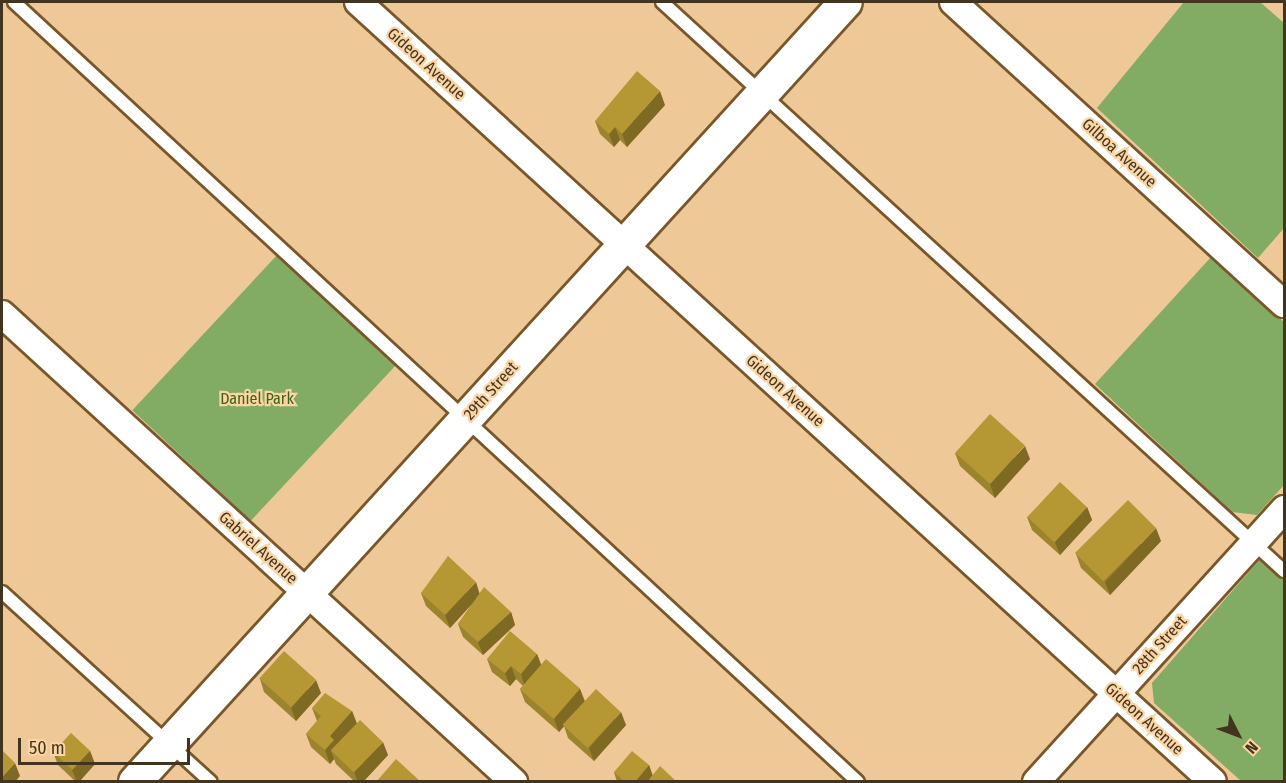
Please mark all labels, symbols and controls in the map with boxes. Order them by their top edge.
street label: Gideon Avenue [383,24,469,104]
street label: Gilboa Avenue [1078,114,1160,192]
street label: Gideon Avenue [742,351,828,431]
street label: 29th Street [460,358,522,424]
park label: Daniel Park [220,389,294,409]
street label: Gabriel Avenue [215,508,301,588]
street label: 28th Street [1129,612,1191,678]
street label: Gideon Avenue [1101,679,1187,759]
north arrow [1208,705,1268,765]
scale bar [21,726,194,764]
text: 50 m [29,737,65,759]
text: N [1241,737,1262,757]

